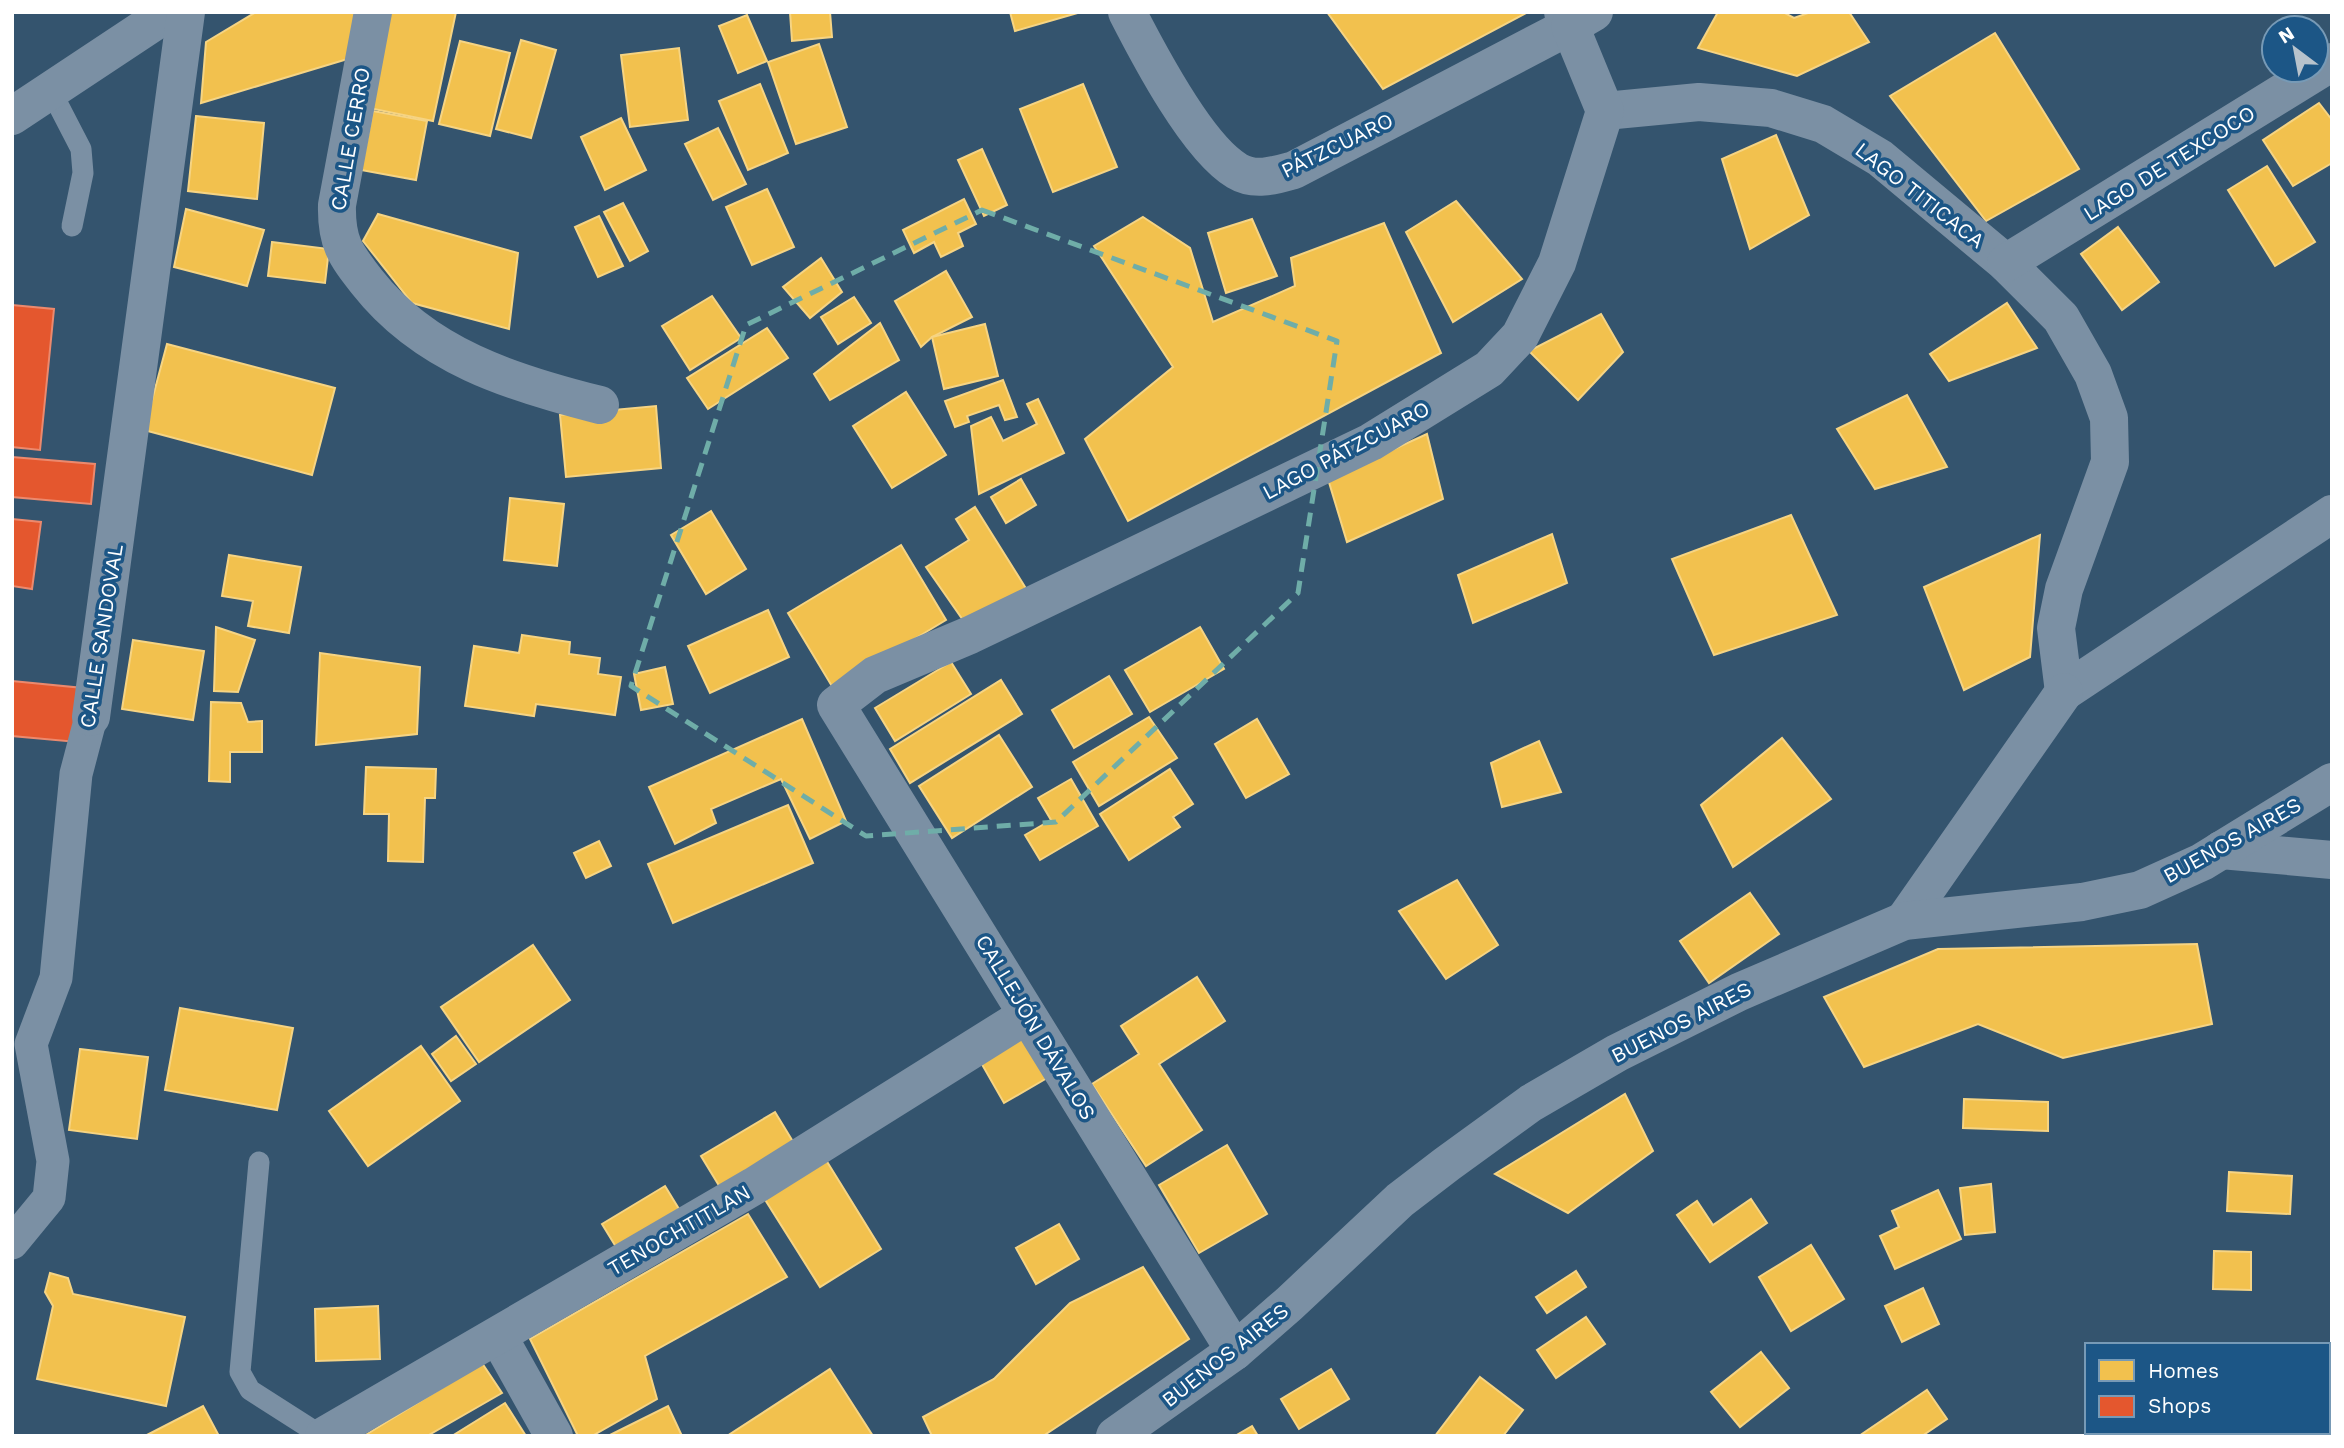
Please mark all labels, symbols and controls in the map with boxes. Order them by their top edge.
north arrow [2260,14,2330,84]
text: N [2274,22,2298,48]
street label: CALLE CERRO [325,65,375,213]
street label: LAGO DE TEXCOCO [2079,100,2259,226]
street label: PÁTZCUARO [1277,107,1397,183]
street label: LAGO TITICACA [1850,137,1990,253]
street label: LAGO PÁTZCUARO [1258,395,1434,505]
street label: CALLE SANDOVAL [74,542,128,730]
street label: BUENOS AIRES [2159,792,2305,888]
street label: CALLEJÓN DÁVALOS [971,930,1101,1124]
street label: BUENOS AIRES [1607,976,1755,1068]
street label: TENOCHTITLAN [603,1179,755,1281]
street label: BUENOS AIRES [1157,1298,1293,1412]
legend [2085,1343,2330,1434]
text: Homes [2148,1358,2219,1383]
text: Shops [2148,1393,2211,1418]

